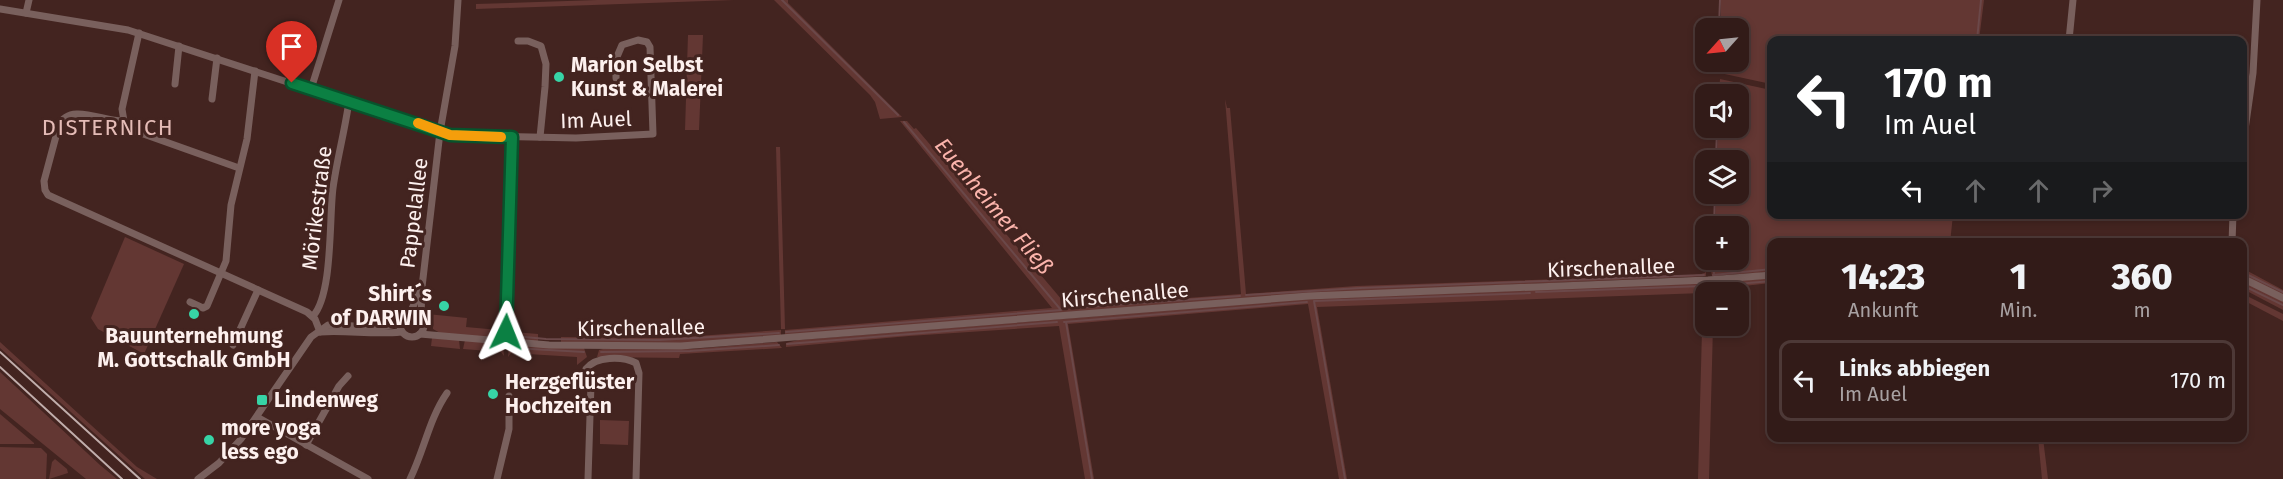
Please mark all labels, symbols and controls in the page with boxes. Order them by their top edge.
north arrow [1695,18,1749,72]
map controls [1695,18,1749,336]
pin [266,21,317,83]
icon: arrive [275,30,308,63]
place label: Marion Selbst Kunst & Malerei [571,52,723,102]
text: 170 m [1884,58,1993,108]
icon: left [1785,60,1863,138]
marker: Marion Selbst Kunst & Malerei [552,70,566,84]
button: sound [1695,84,1749,138]
street label: Im Auel [560,106,632,134]
text: Im Auel [1884,109,1976,141]
district label: DISTERNICH [42,114,174,141]
water label: Euenheimer Fließ [929,132,1059,280]
street label: Mörikestraße [296,145,338,271]
button: layers [1695,150,1749,204]
street label: Pappelallee [394,156,434,270]
icon: left [1896,174,1929,207]
icon: ahead [1959,174,1992,207]
icon: ahead [2022,174,2055,207]
icon: right [2085,174,2118,207]
button: + [1695,216,1749,270]
street label: Kirschenallee [1546,253,1676,283]
text: 14:23 [1841,255,1925,299]
text: 1 [2010,255,2027,299]
text: 360 [2112,255,2173,299]
street label: Kirschenallee [1060,276,1190,314]
place label: Shirt´s of DARWIN [331,281,432,331]
button: − [1695,282,1749,336]
text: Ankunft [1848,298,1919,322]
text: Min. [2000,298,2037,322]
text: m [2134,298,2151,322]
marker: Shirt´s of DARWIN [437,299,451,313]
position arrow [474,300,538,364]
marker: Bauunternehmung M. Gottschalk GmbH [187,307,201,321]
street label: Kirschenallee [577,314,705,342]
place label: Bauunternehmung M. Gottschalk GmbH [98,323,290,373]
text: Links abbiegen [1839,355,1990,382]
icon: left [1788,364,1821,397]
text: 170 m [2170,367,2226,394]
place label: Herzgeflüster Hochzeiten [505,369,635,419]
text: Im Auel [1839,382,1907,406]
place label: Lindenweg [274,387,378,413]
marker: Herzgeflüster Hochzeiten [486,387,500,401]
marker: Lindenweg [255,393,269,407]
place label: more yoga less ego [221,415,321,465]
marker: more yoga less ego [202,433,216,447]

